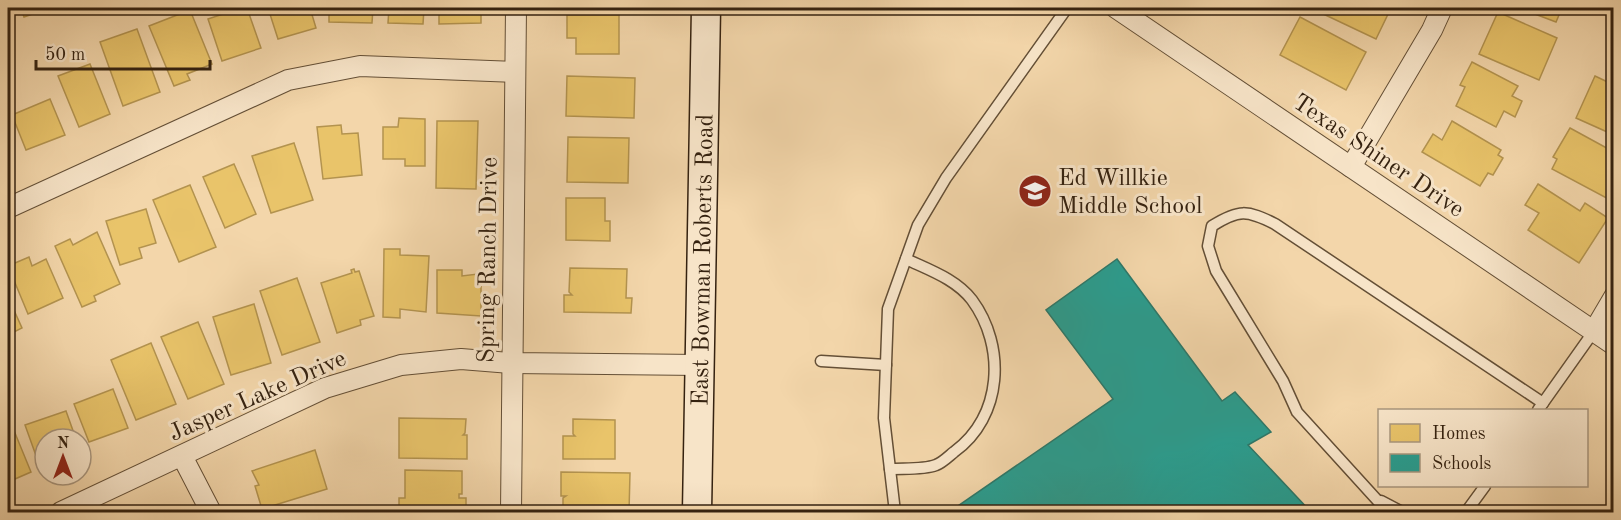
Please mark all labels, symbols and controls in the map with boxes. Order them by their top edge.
scale bar [36,33,210,71]
text: 50 m [45,46,85,64]
street label: Texas Shiner Drive [1288,91,1468,223]
street label: East Bowman Roberts Road [689,114,719,406]
street label: Spring Ranch Drive [475,157,503,363]
place label: Ed Willkie Middle School [1058,167,1203,219]
school or university icon: Ed Willkie Middle School [1017,173,1053,209]
street label: Jasper Lake Drive [166,347,350,447]
legend [1378,409,1588,487]
text: Homes [1432,425,1486,443]
north arrow [33,427,93,487]
text: N [57,436,70,452]
text: Schools [1432,455,1492,473]

